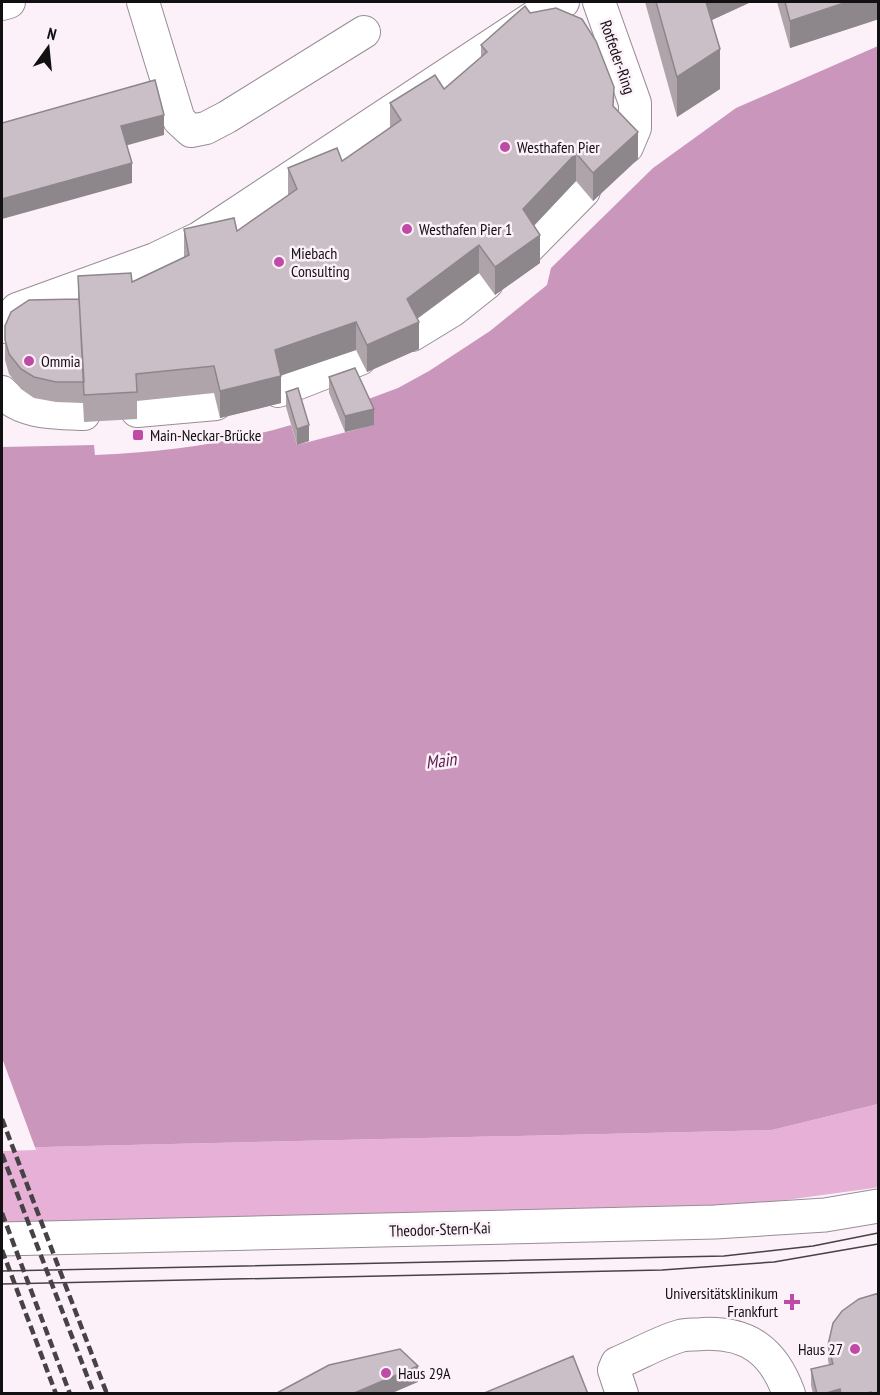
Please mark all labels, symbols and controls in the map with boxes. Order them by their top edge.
north arrow [18,18,78,78]
street label: Rotfeder-Ring [596,18,640,96]
text: N [45,23,59,44]
place label: Westhafen Pier [517,137,600,157]
marker: Westhafen Pier [498,140,512,154]
place label: Westhafen Pier 1 [419,219,512,239]
marker: Westhafen Pier 1 [400,222,414,236]
place label: Miebach Consulting [291,243,350,281]
marker: Miebach Consulting [272,255,286,269]
place label: Ommia [41,351,81,371]
marker: Ommia [22,354,36,368]
place label: Main-Neckar-Brücke [150,425,261,445]
marker: Main-Neckar-Brücke [131,428,145,442]
water label: Main [424,747,459,774]
street label: Theodor-Stern-Kai [389,1217,491,1241]
place label: Universitätsklinikum Frankfurt [665,1283,779,1321]
marker: Universitätsklinikum Frankfurt [783,1293,801,1311]
place label: Haus 27 [798,1339,843,1359]
marker: Haus 27 [848,1342,862,1356]
place label: Haus 29A [398,1363,451,1383]
marker: Haus 29A [379,1366,393,1380]

